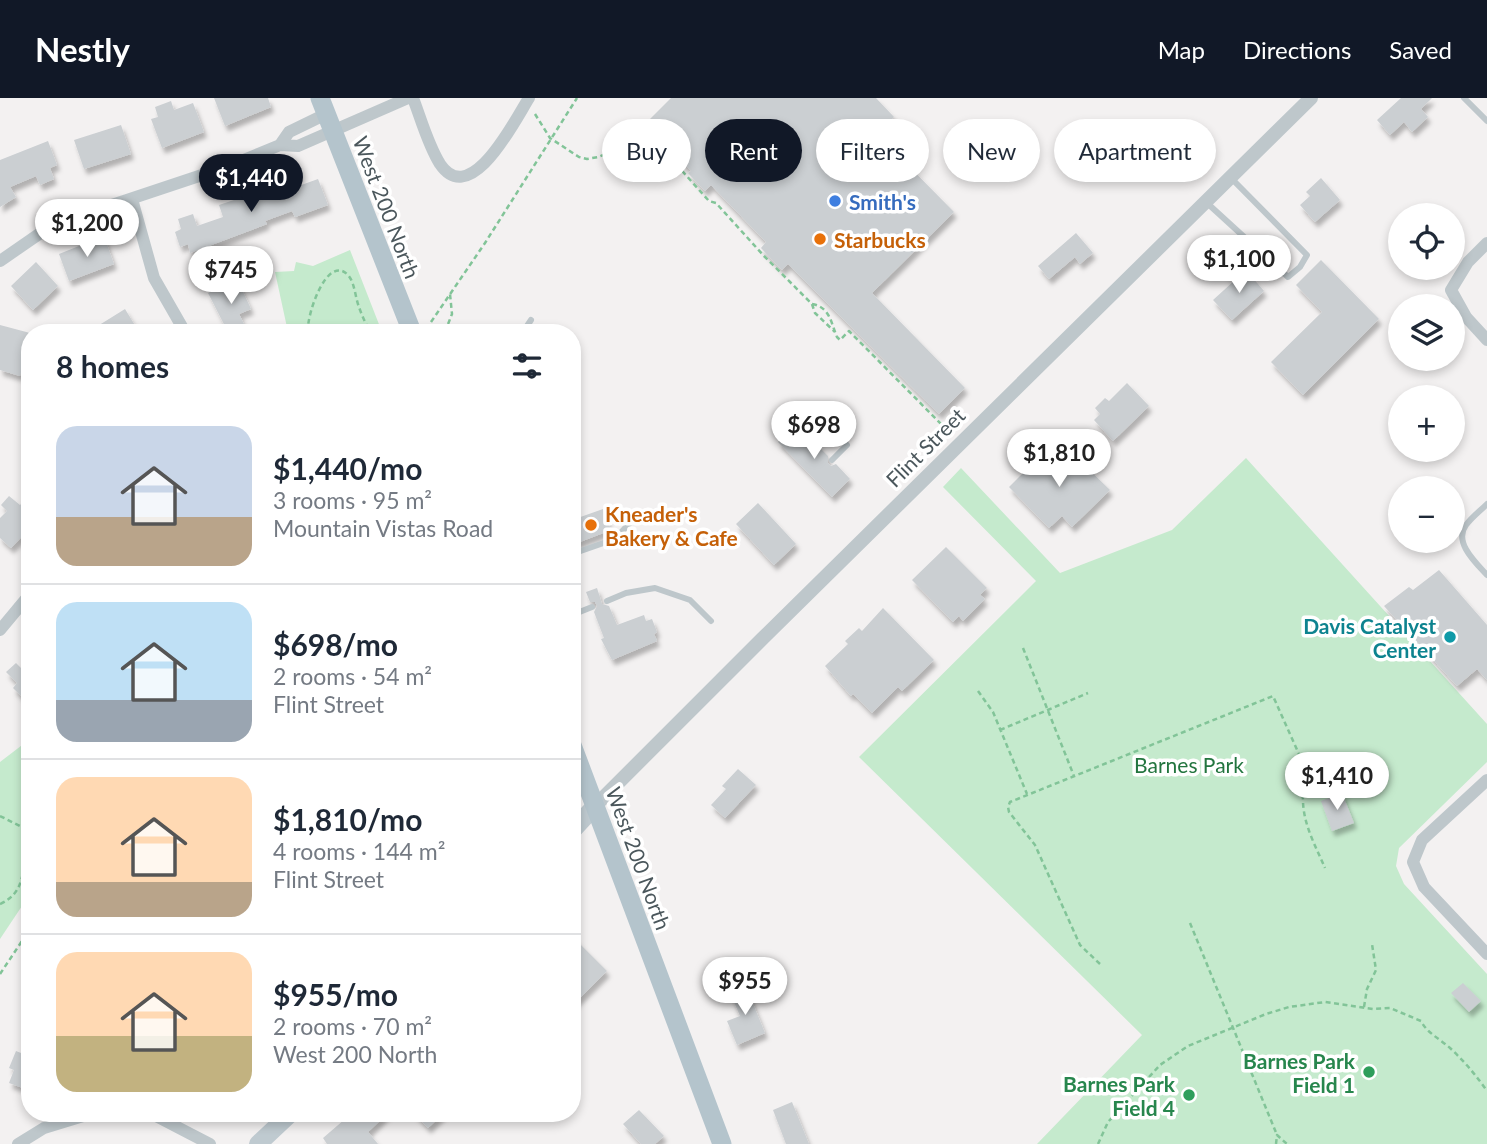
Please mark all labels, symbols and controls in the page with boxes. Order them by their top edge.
text: Nestly [35,29,130,69]
text: Map [1158,35,1205,64]
text: Directions [1243,35,1351,64]
text: Saved [1389,35,1452,64]
chip: Buy [602,119,691,182]
chip: Rent [705,119,802,182]
chip: Filters [816,119,929,182]
chip: New [943,119,1040,182]
chip: Apartment [1054,119,1216,182]
street label: West 200 North [348,132,426,282]
pin: $1,440 [194,155,308,214]
text: $1,440 [215,163,287,191]
place label: Smith's [849,189,916,214]
marker: Smith's [827,193,843,209]
pin: $1,200 [30,200,144,259]
map controls [1388,203,1465,553]
button: locate [1388,203,1465,280]
text: $1,200 [51,208,123,236]
place label: Starbucks [834,227,926,252]
marker: Starbucks [812,231,828,247]
pin: $1,100 [1182,236,1296,295]
text: $1,100 [1203,244,1275,272]
pin: $745 [190,246,272,306]
text: $745 [204,255,258,283]
button: layers [1388,294,1465,371]
icon: filters [508,347,546,385]
text: 8 homes [56,348,169,384]
button: + [1388,385,1465,462]
pin: $698 [773,402,855,461]
street label: Flint Street [880,402,970,492]
text: $698 [787,410,841,438]
pin: $1,810 [1002,430,1116,489]
text: $1,810 [1023,438,1095,466]
text: $1,440/mo [273,450,422,486]
icon: home [112,454,196,538]
button: − [1388,476,1465,553]
text: 3 rooms · 95 m² [273,486,432,514]
place label: Kneader's Bakery & Cafe [605,501,738,550]
text: Mountain Vistas Road [273,514,493,542]
marker: Kneader's Bakery & Cafe [583,517,599,533]
place label: Davis Catalyst Center [1303,613,1436,662]
text: $698/mo [273,626,398,662]
marker: Davis Catalyst Center [1442,629,1458,645]
icon: home [112,630,196,714]
text: 2 rooms · 54 m² [273,662,432,690]
text: Flint Street [273,690,384,718]
park label: Barnes Park [1134,752,1244,777]
pin: $1,410 [1280,752,1394,812]
text: $1,410 [1301,761,1373,789]
street label: West 200 North [602,783,676,933]
text: $1,810/mo [273,801,422,837]
icon: home [112,805,196,889]
text: 4 rooms · 144 m² [273,837,445,865]
text: Flint Street [273,865,384,893]
pin: $955 [704,958,786,1017]
text: $955 [718,966,772,994]
text: $955/mo [273,976,398,1012]
icon: home [112,980,196,1064]
text: 2 rooms · 70 m² [273,1012,432,1040]
text: West 200 North [273,1040,437,1068]
place label: Barnes Park Field 1 [1243,1048,1356,1097]
marker: Barnes Park Field 1 [1361,1064,1377,1080]
place label: Barnes Park Field 4 [1063,1071,1176,1120]
marker: Barnes Park Field 4 [1181,1087,1197,1103]

